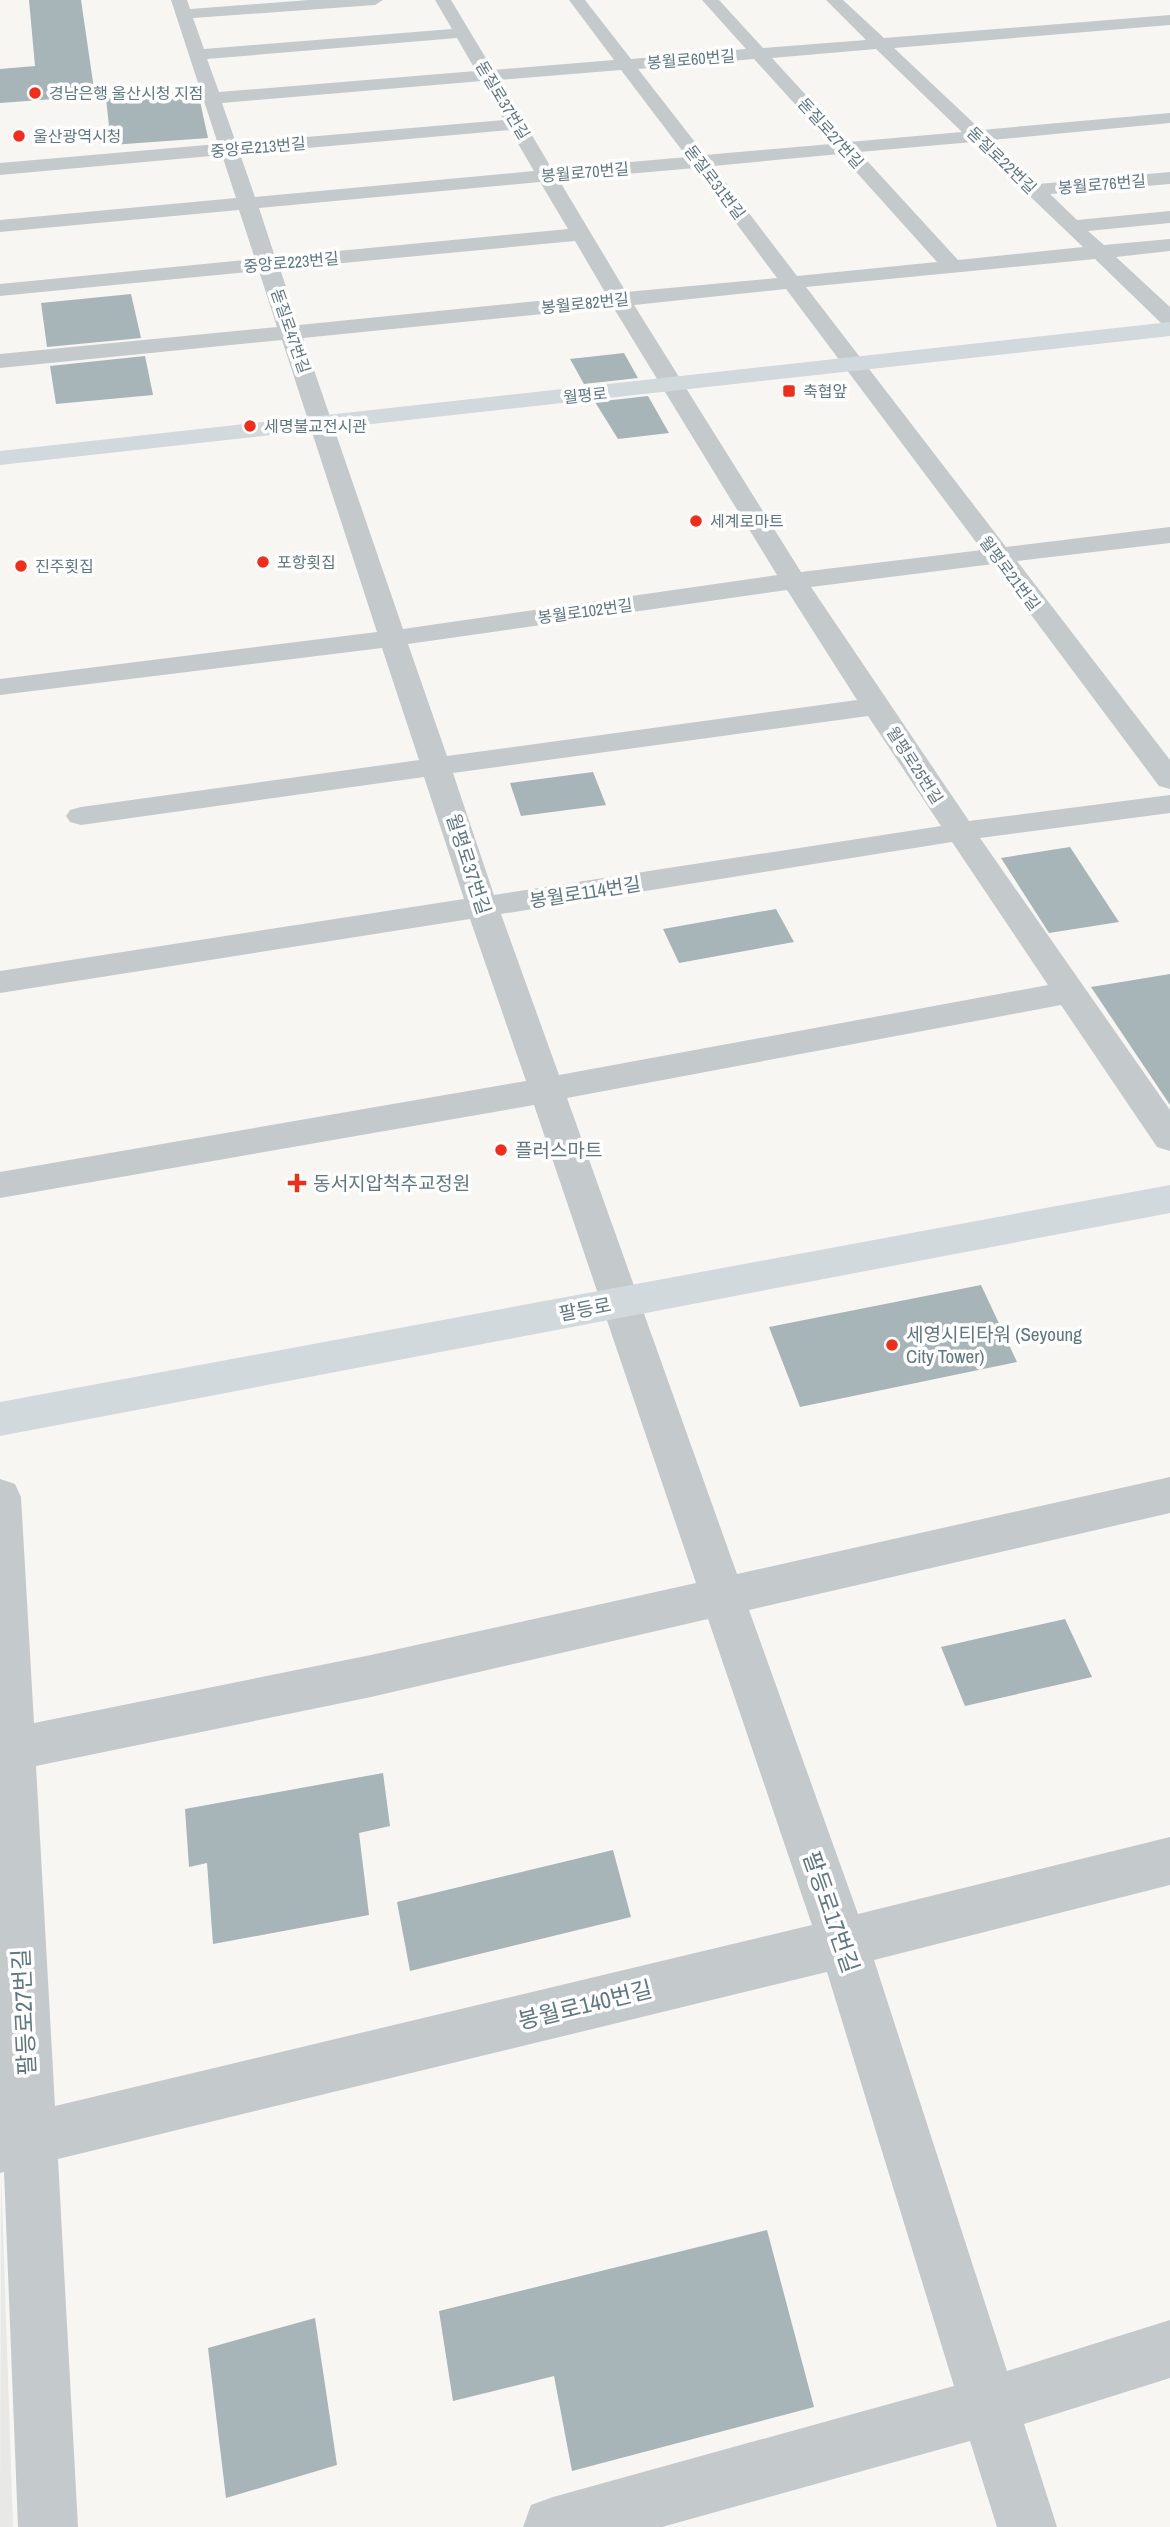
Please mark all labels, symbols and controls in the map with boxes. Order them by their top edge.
street label: 봉월로60번길 [646,44,736,74]
street label: 돋질로37번길 [471,57,535,143]
place label: 경남은행 울산시청 지점 [49,82,204,104]
marker: 경남은행 울산시청 지점 [27,85,43,101]
street label: 돋질로27번길 [793,93,869,173]
street label: 돋질로22번길 [963,121,1041,199]
place label: 울산광역시청 [33,125,121,147]
marker: 울산광역시청 [11,128,27,144]
street label: 중앙로213번길 [209,132,307,162]
street label: 돋질로31번길 [680,140,750,224]
street label: 봉월로70번길 [540,157,630,187]
street label: 봉월로76번길 [1057,169,1147,199]
street label: 중앙로223번길 [242,247,340,277]
street label: 돋질로47번길 [266,286,316,376]
street label: 봉월로82번길 [540,287,630,319]
place label: 축협앞 [803,380,847,402]
street label: 월평로 [562,382,608,408]
marker: 축협앞 [781,383,797,399]
place label: 세명불교전시관 [264,415,367,437]
marker: 세명불교전시관 [242,418,258,434]
place label: 세계로마트 [710,510,784,532]
marker: 세계로마트 [688,513,704,529]
street label: 월평로21번길 [975,531,1045,615]
place label: 포항횟집 [277,551,336,573]
marker: 포항횟집 [255,554,271,570]
place label: 진주횟집 [35,555,94,577]
marker: 진주횟집 [13,558,29,574]
street label: 봉월로102번길 [536,593,634,629]
street label: 월평로25번길 [882,722,948,808]
street label: 월평로37번길 [440,810,498,918]
street label: 봉월로114번길 [528,870,642,914]
place label: 플러스마트 [515,1137,602,1163]
marker: 플러스마트 [493,1142,509,1158]
place label: 동서지압척추교정원 [313,1170,470,1196]
marker: 동서지압척추교정원 [287,1173,307,1193]
street label: 팔등로 [557,1291,613,1327]
place label: 세영시티타워 (Seyoung City Tower) [906,1321,1082,1369]
marker: 세영시티타워 (Seyoung City Tower) [884,1337,900,1353]
street label: 팔등로17번길 [796,1847,867,1977]
street label: 팔등로27번길 [5,1948,42,2076]
street label: 봉월로140번길 [515,1973,655,2036]

